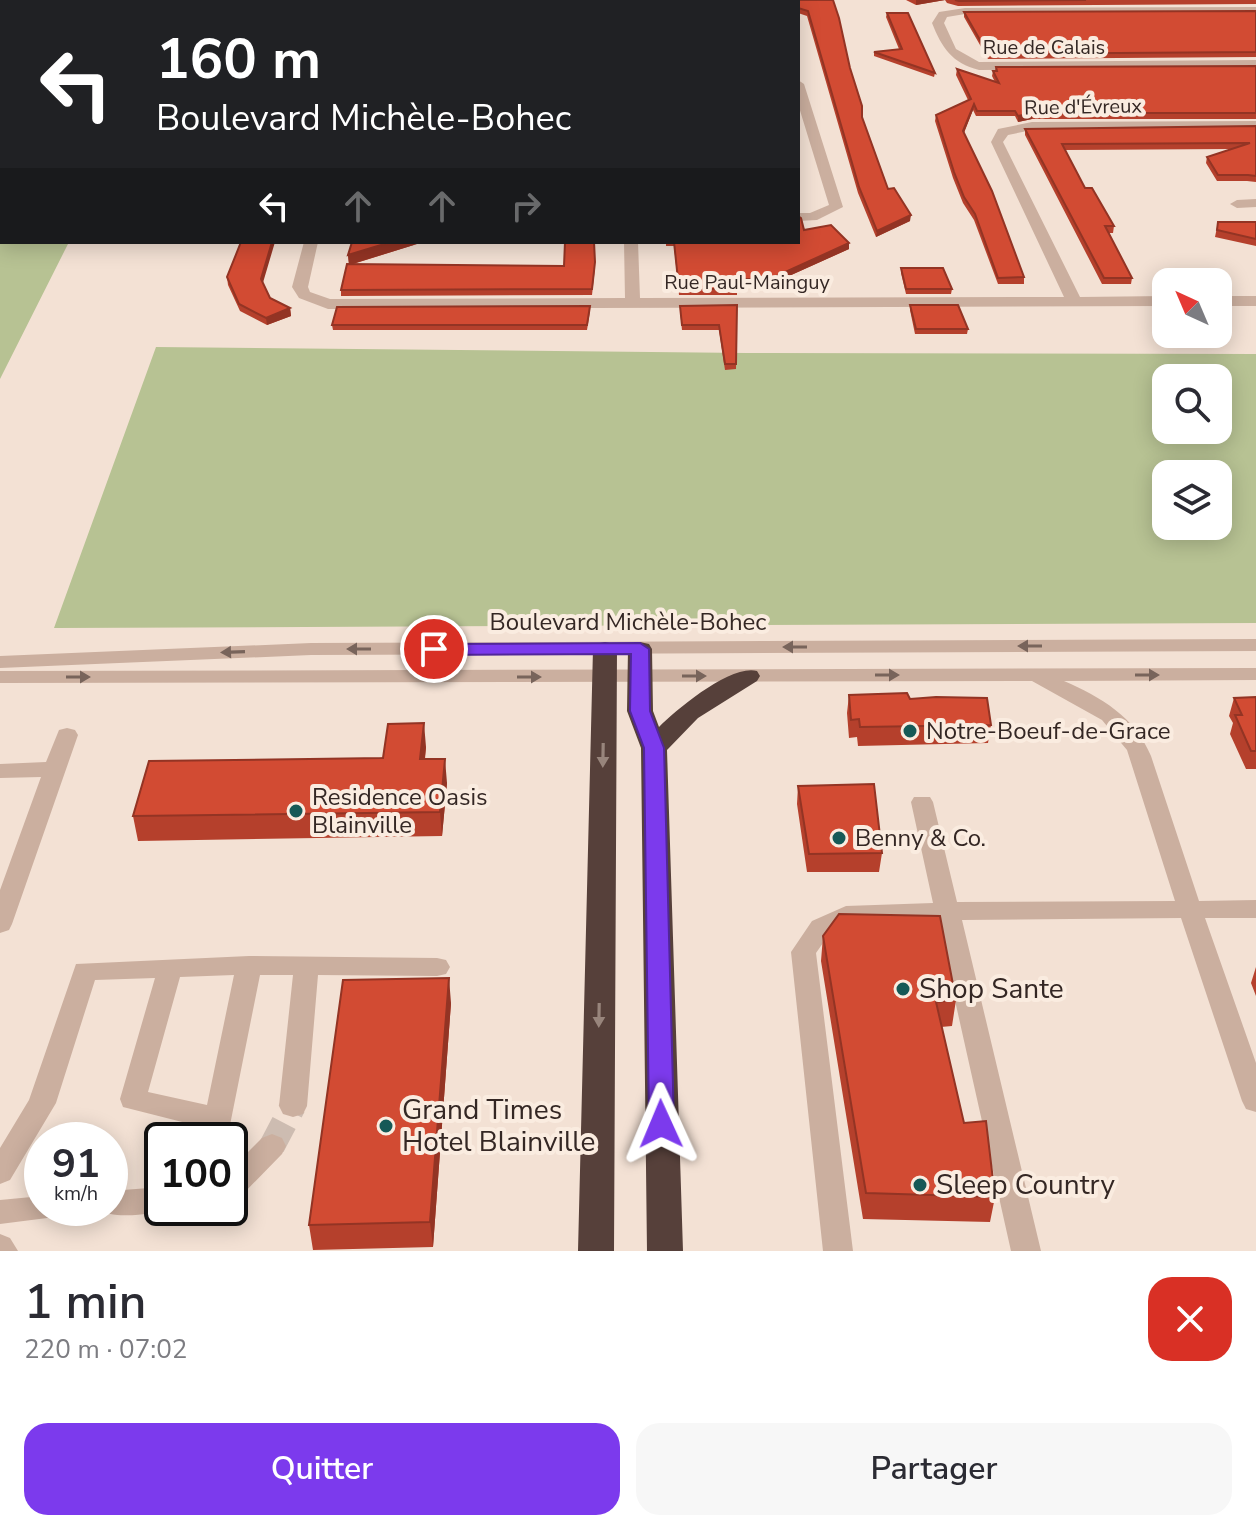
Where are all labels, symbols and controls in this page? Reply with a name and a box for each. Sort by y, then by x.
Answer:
text: 160 m [156,21,321,98]
icon: left [24,32,128,136]
street label: Rue de Calais [983,34,1105,61]
street label: Rue d'Évreux [1024,92,1143,122]
text: Boulevard Michèle-Bohec [156,94,571,143]
icon: left [252,184,296,228]
icon: ahead [336,184,380,228]
icon: ahead [420,184,464,228]
icon: right [504,184,548,228]
north arrow [1152,268,1232,348]
map controls [1152,268,1232,540]
street label: Rue Paul-Mainguy [664,269,830,296]
button: search [1152,364,1232,444]
button: layers [1152,460,1232,540]
street label: Boulevard Michèle-Bohec [490,606,766,638]
pin [400,615,468,683]
icon: arrive [412,627,456,671]
one-way arrow [1017,640,1042,652]
one-way arrow [782,641,807,653]
one-way arrow [346,643,371,655]
one-way arrow [220,646,245,659]
one-way arrow [875,669,900,682]
one-way arrow [1135,669,1160,681]
one-way arrow [682,670,707,682]
one-way arrow [66,671,91,683]
one-way arrow [517,671,542,683]
place label: Notre-Boeuf-de-Grace [926,715,1171,747]
marker: Notre-Boeuf-de-Grace [901,722,919,740]
one-way arrow [597,743,609,768]
place label: Residence Oasis Blainville [312,781,488,841]
marker: Residence Oasis Blainville [287,802,305,820]
place label: Benny & Co. [855,822,986,854]
marker: Benny & Co. [830,829,848,847]
place label: Shop Sante [919,970,1064,1008]
marker: Shop Sante [894,980,912,998]
one-way arrow [593,1003,606,1028]
position arrow [619,1082,703,1166]
place label: Grand Times Hotel Blainville [402,1091,595,1161]
marker: Grand Times Hotel Blainville [377,1117,395,1135]
speed limit sign: 100 [144,1122,248,1226]
text: 91 [52,1137,100,1191]
place label: Sleep Country [936,1166,1115,1204]
marker: Sleep Country [911,1176,929,1194]
text: km/h [54,1180,98,1207]
text: 1 min [24,1269,146,1335]
button: close [1148,1277,1232,1361]
text: 220 m · 07:02 [24,1332,187,1367]
button: Quitter [24,1423,620,1515]
button: Partager [636,1423,1232,1515]

